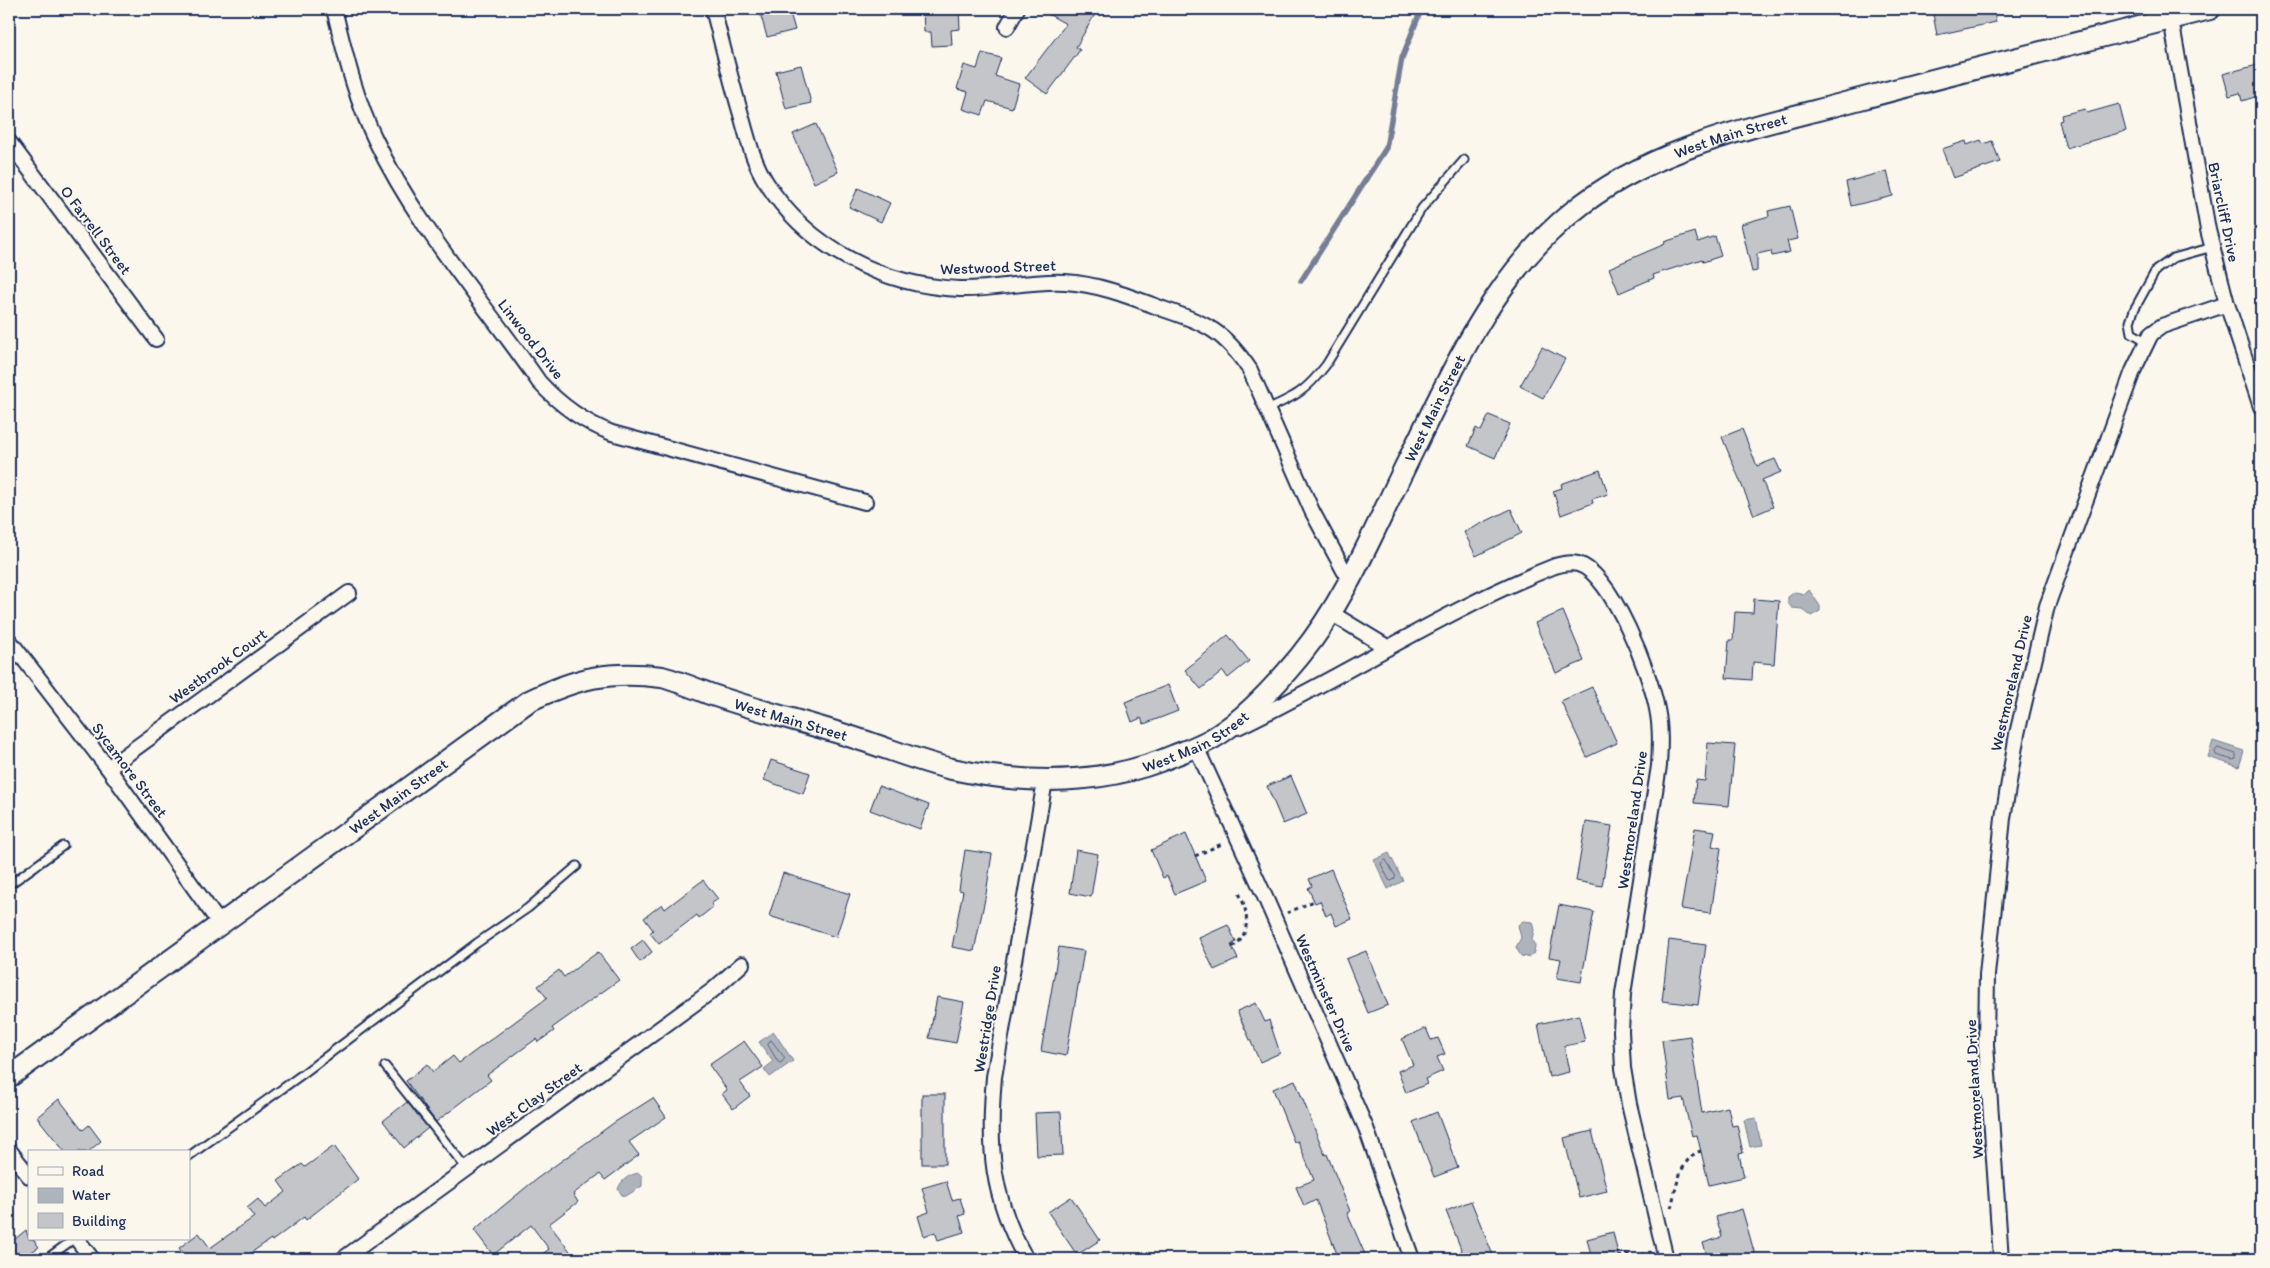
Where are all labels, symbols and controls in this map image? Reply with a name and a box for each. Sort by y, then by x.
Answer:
street label: West Main Street [1671,109,1789,162]
street label: Briarcliff Drive [2204,160,2244,264]
street label: O Farrell Street [56,182,136,278]
street label: Westwood Street [940,255,1056,279]
street label: Linwood Drive [494,295,568,383]
street label: West Main Street [1400,351,1469,465]
street label: Westmoreland Drive [1986,613,2036,753]
street label: Westbrook Court [165,624,271,708]
street label: West Main Street [732,693,850,745]
street label: West Main Street [1140,706,1252,776]
street label: Sycamore Street [88,719,172,821]
street label: Westmoreland Drive [1613,749,1651,891]
street label: West Main Street [345,754,451,838]
street label: Westminster Drive [1291,931,1361,1055]
street label: Westridge Drive [969,964,1005,1074]
street label: Westmoreland Drive [1961,1018,1987,1159]
street label: West Clay Street [482,1058,586,1140]
legend [28,1150,190,1240]
text: Road [72,1162,105,1180]
text: Water [72,1186,111,1204]
text: Building [72,1212,126,1230]

